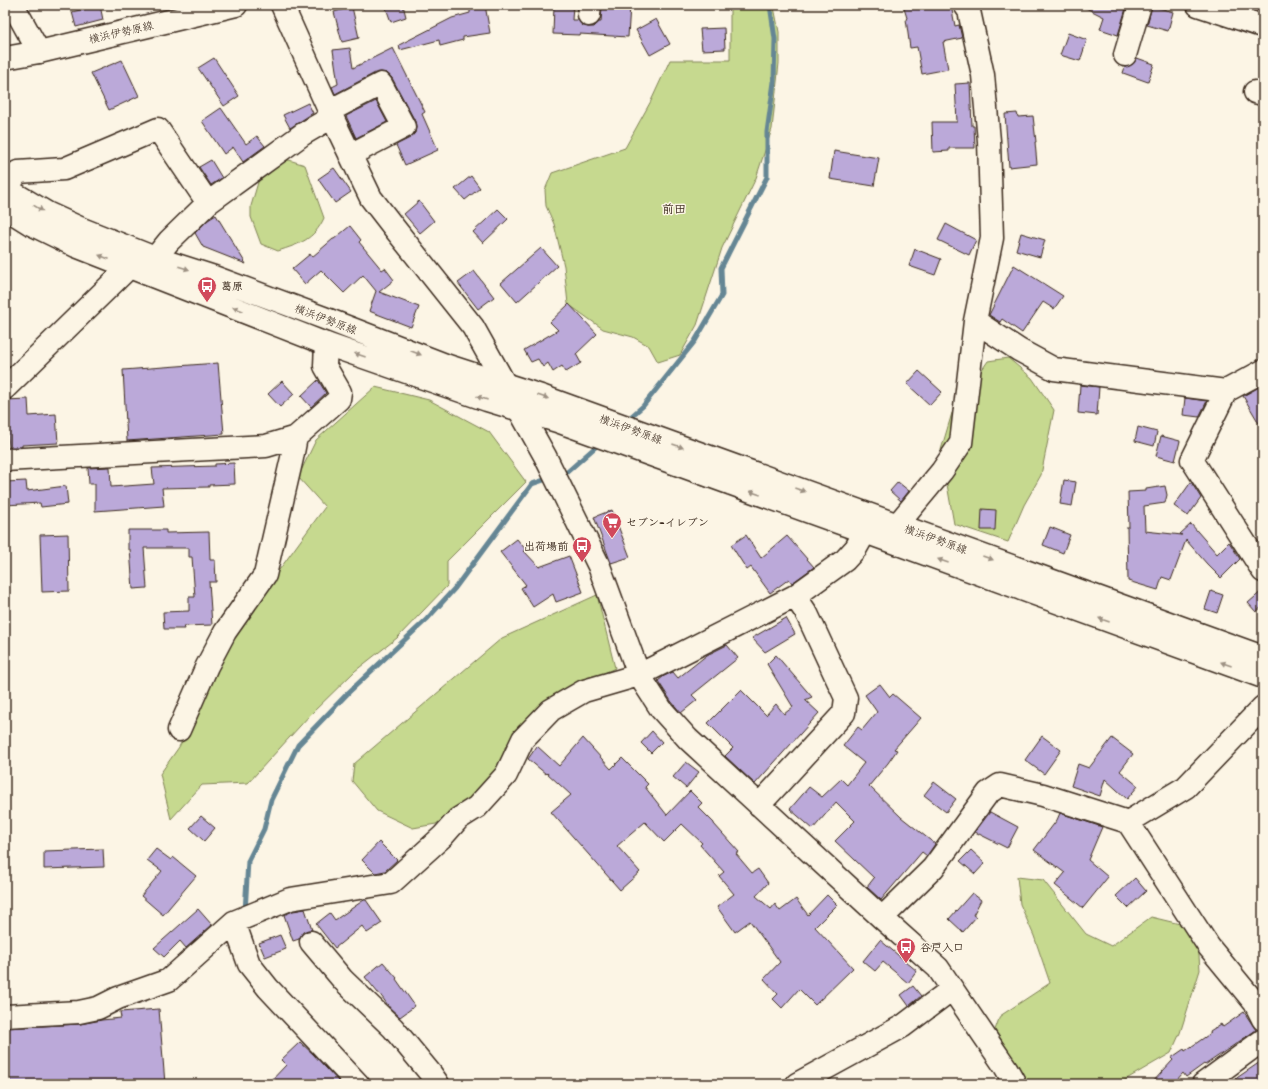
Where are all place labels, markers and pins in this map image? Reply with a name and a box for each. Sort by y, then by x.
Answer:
bus stop icon: 葛原 [196,275,218,303]
place label: 葛原 [221,279,243,294]
supermarket icon: セブン-イレブン [601,511,623,539]
place label: セブン-イレブン [626,515,709,530]
bus stop icon: 出荷場前 [571,535,593,563]
place label: 出荷場前 [524,539,568,554]
bus stop icon: 谷戸入口 [895,936,917,964]
place label: 谷戸入口 [920,940,964,955]

